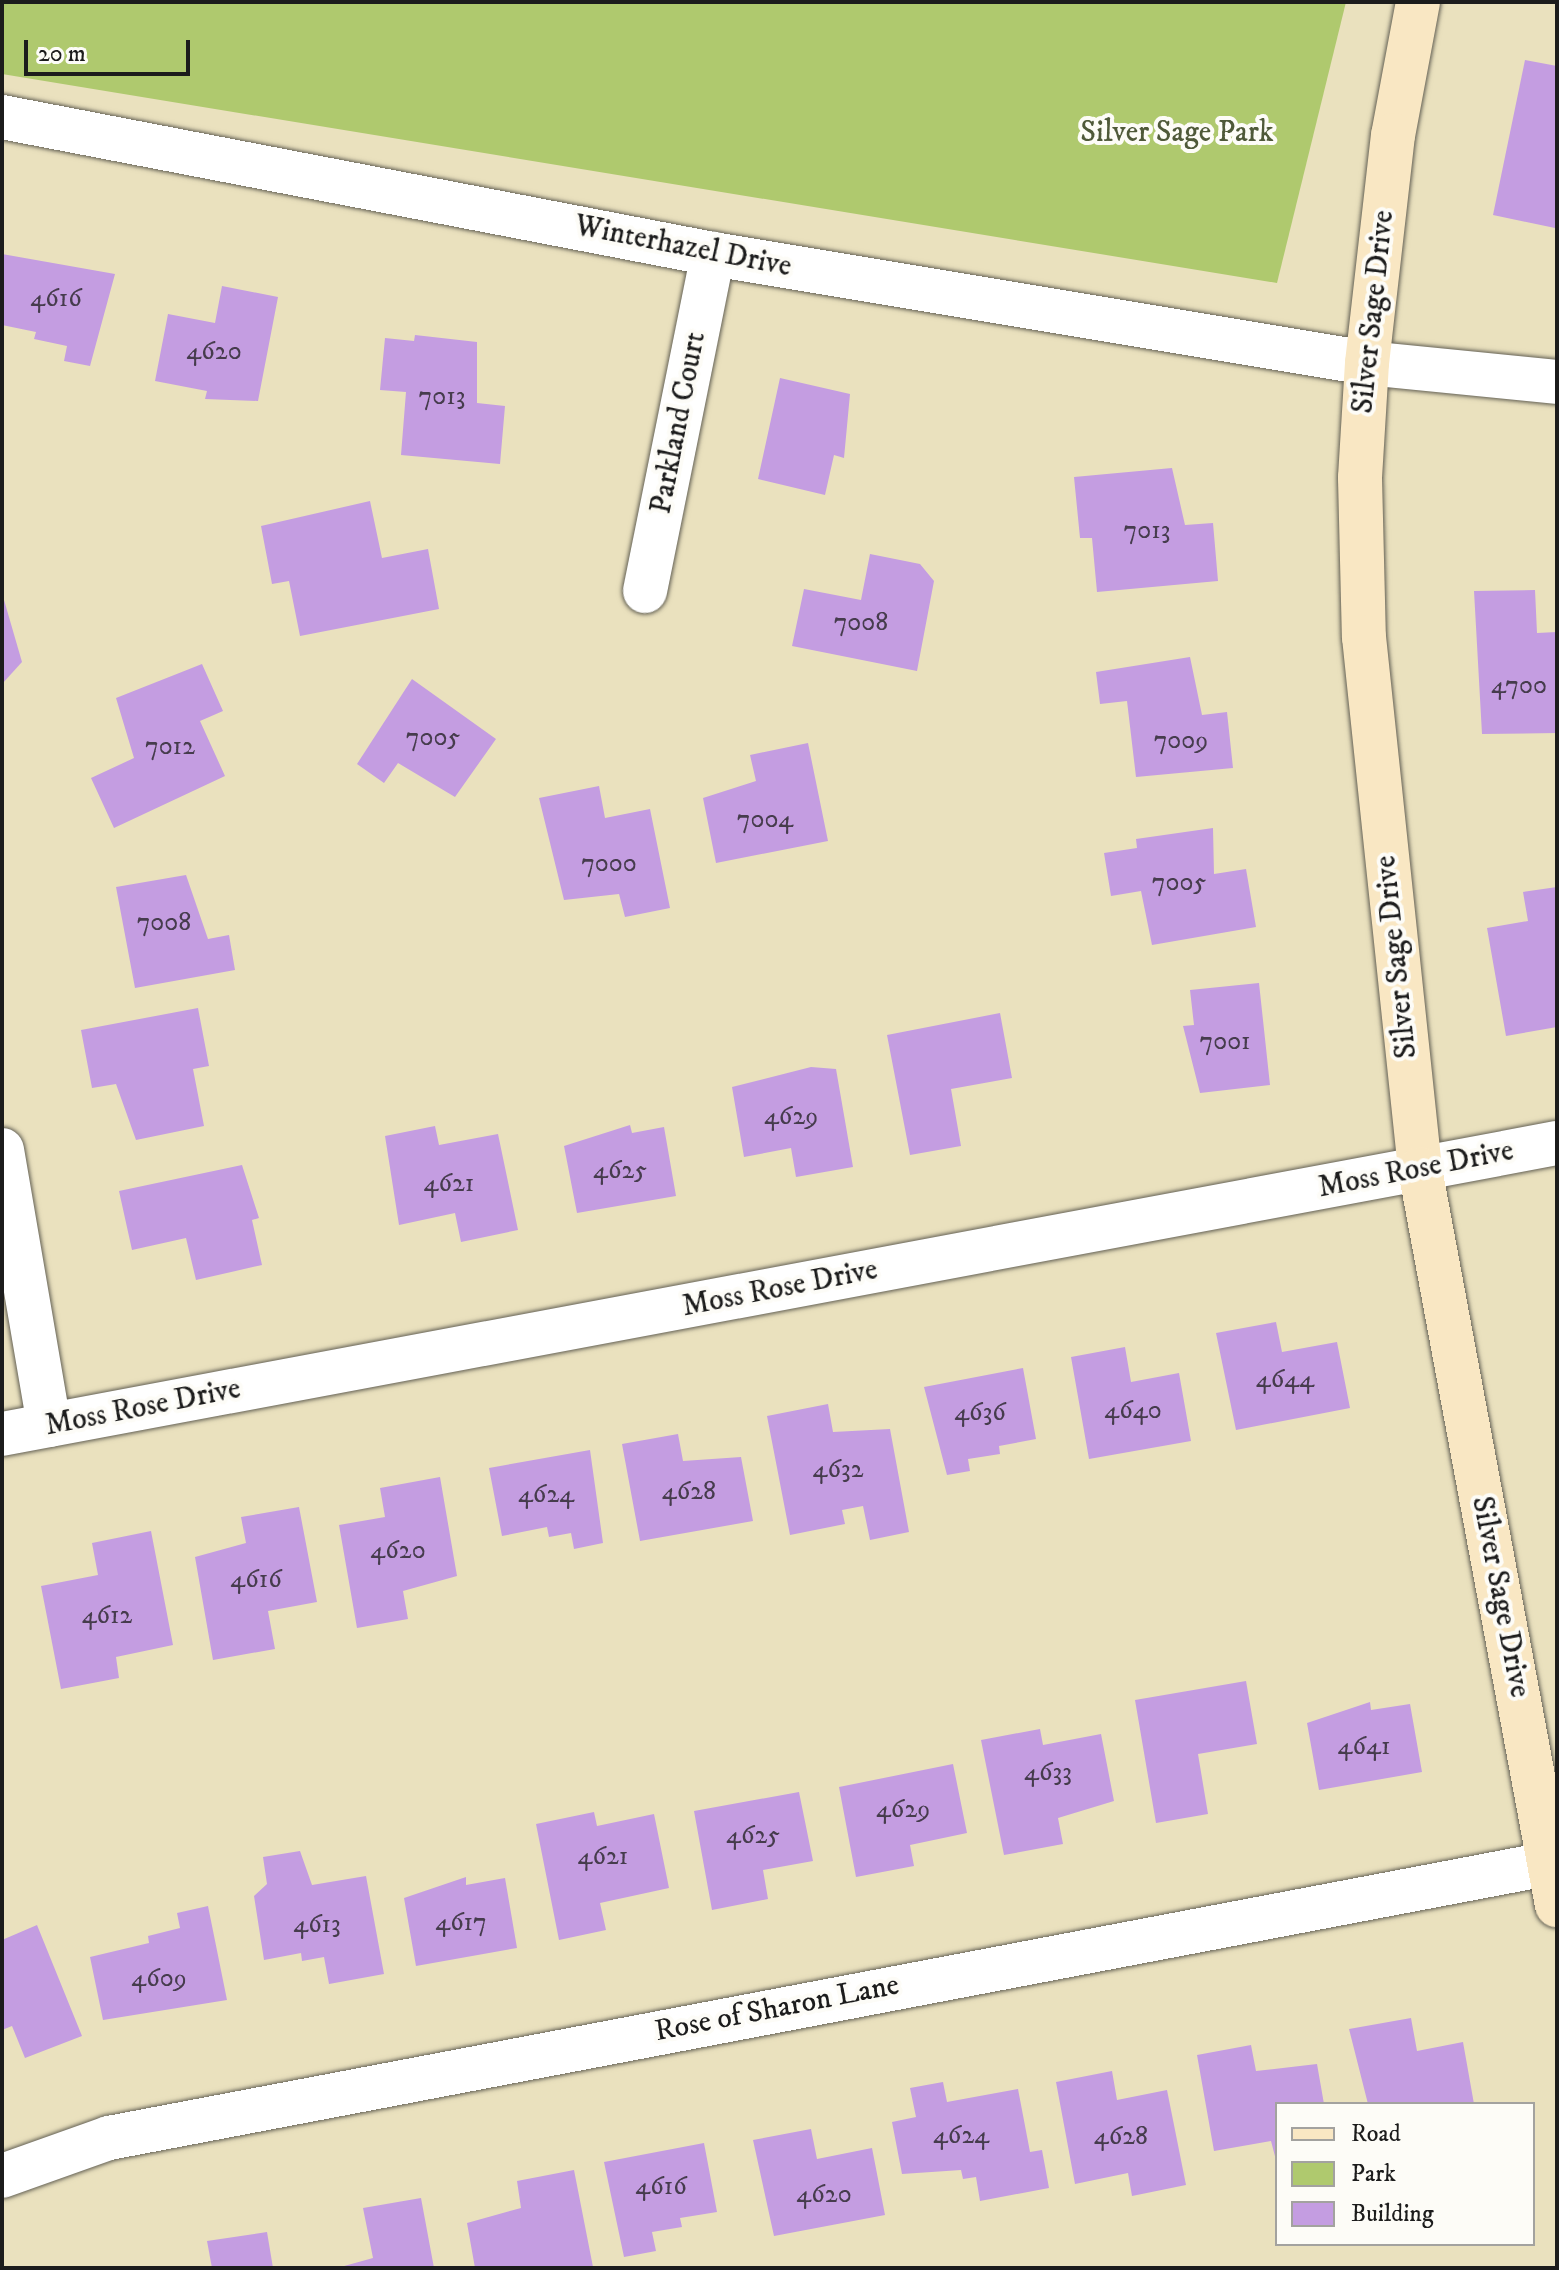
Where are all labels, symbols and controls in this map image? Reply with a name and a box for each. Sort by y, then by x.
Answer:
scale bar [28,24,194,74]
text: 20 m [38,39,86,69]
park label: Silver Sage Park [1080,115,1274,151]
street label: Winterhazel Drive [572,208,794,286]
street label: Silver Sage Drive [1345,209,1403,415]
house number: 4616 [30,283,82,315]
street label: Parkland Court [644,329,714,517]
house number: 4620 [186,336,242,368]
house number: 7013 [419,381,465,413]
house number: 7013 [1124,515,1170,547]
house number: 7008 [834,607,888,639]
house number: 4700 [1491,670,1547,702]
house number: 7005 [406,722,460,754]
house number: 7009 [1154,725,1208,757]
house number: 7012 [145,731,195,763]
house number: 7004 [737,804,793,836]
house number: 7000 [581,848,637,880]
street label: Silver Sage Drive [1368,854,1426,1060]
house number: 7005 [1152,867,1206,899]
house number: 7008 [137,907,191,939]
house number: 7001 [1199,1026,1251,1058]
house number: 4629 [764,1101,818,1133]
street label: Moss Rose Drive [1315,1133,1517,1207]
house number: 4625 [593,1155,647,1187]
house number: 4621 [424,1168,474,1200]
street label: Moss Rose Drive [679,1252,881,1326]
house number: 4644 [1256,1364,1314,1396]
street label: Moss Rose Drive [42,1371,244,1445]
house number: 4640 [1104,1395,1162,1427]
house number: 4636 [954,1397,1006,1429]
house number: 4632 [813,1454,863,1486]
house number: 4628 [662,1476,716,1508]
house number: 4624 [518,1479,574,1511]
street label: Silver Sage Drive [1463,1493,1537,1701]
house number: 4620 [370,1535,426,1567]
house number: 4616 [230,1564,282,1596]
house number: 4612 [82,1600,132,1632]
house number: 4641 [1337,1731,1391,1763]
house number: 4633 [1024,1757,1072,1789]
house number: 4629 [876,1794,930,1826]
house number: 4625 [726,1820,780,1852]
house number: 4621 [578,1841,628,1873]
house number: 4617 [435,1907,487,1939]
house number: 4613 [293,1909,341,1941]
house number: 4609 [131,1963,187,1995]
street label: Rose of Sharon Lane [652,1968,902,2050]
legend [1275,2102,1535,2246]
text: Road [1351,2119,1401,2149]
house number: 4624 [933,2120,989,2152]
house number: 4628 [1094,2121,1148,2153]
text: Park [1351,2159,1396,2189]
house number: 4616 [635,2171,687,2203]
house number: 4620 [796,2179,852,2211]
text: Building [1351,2199,1434,2229]

